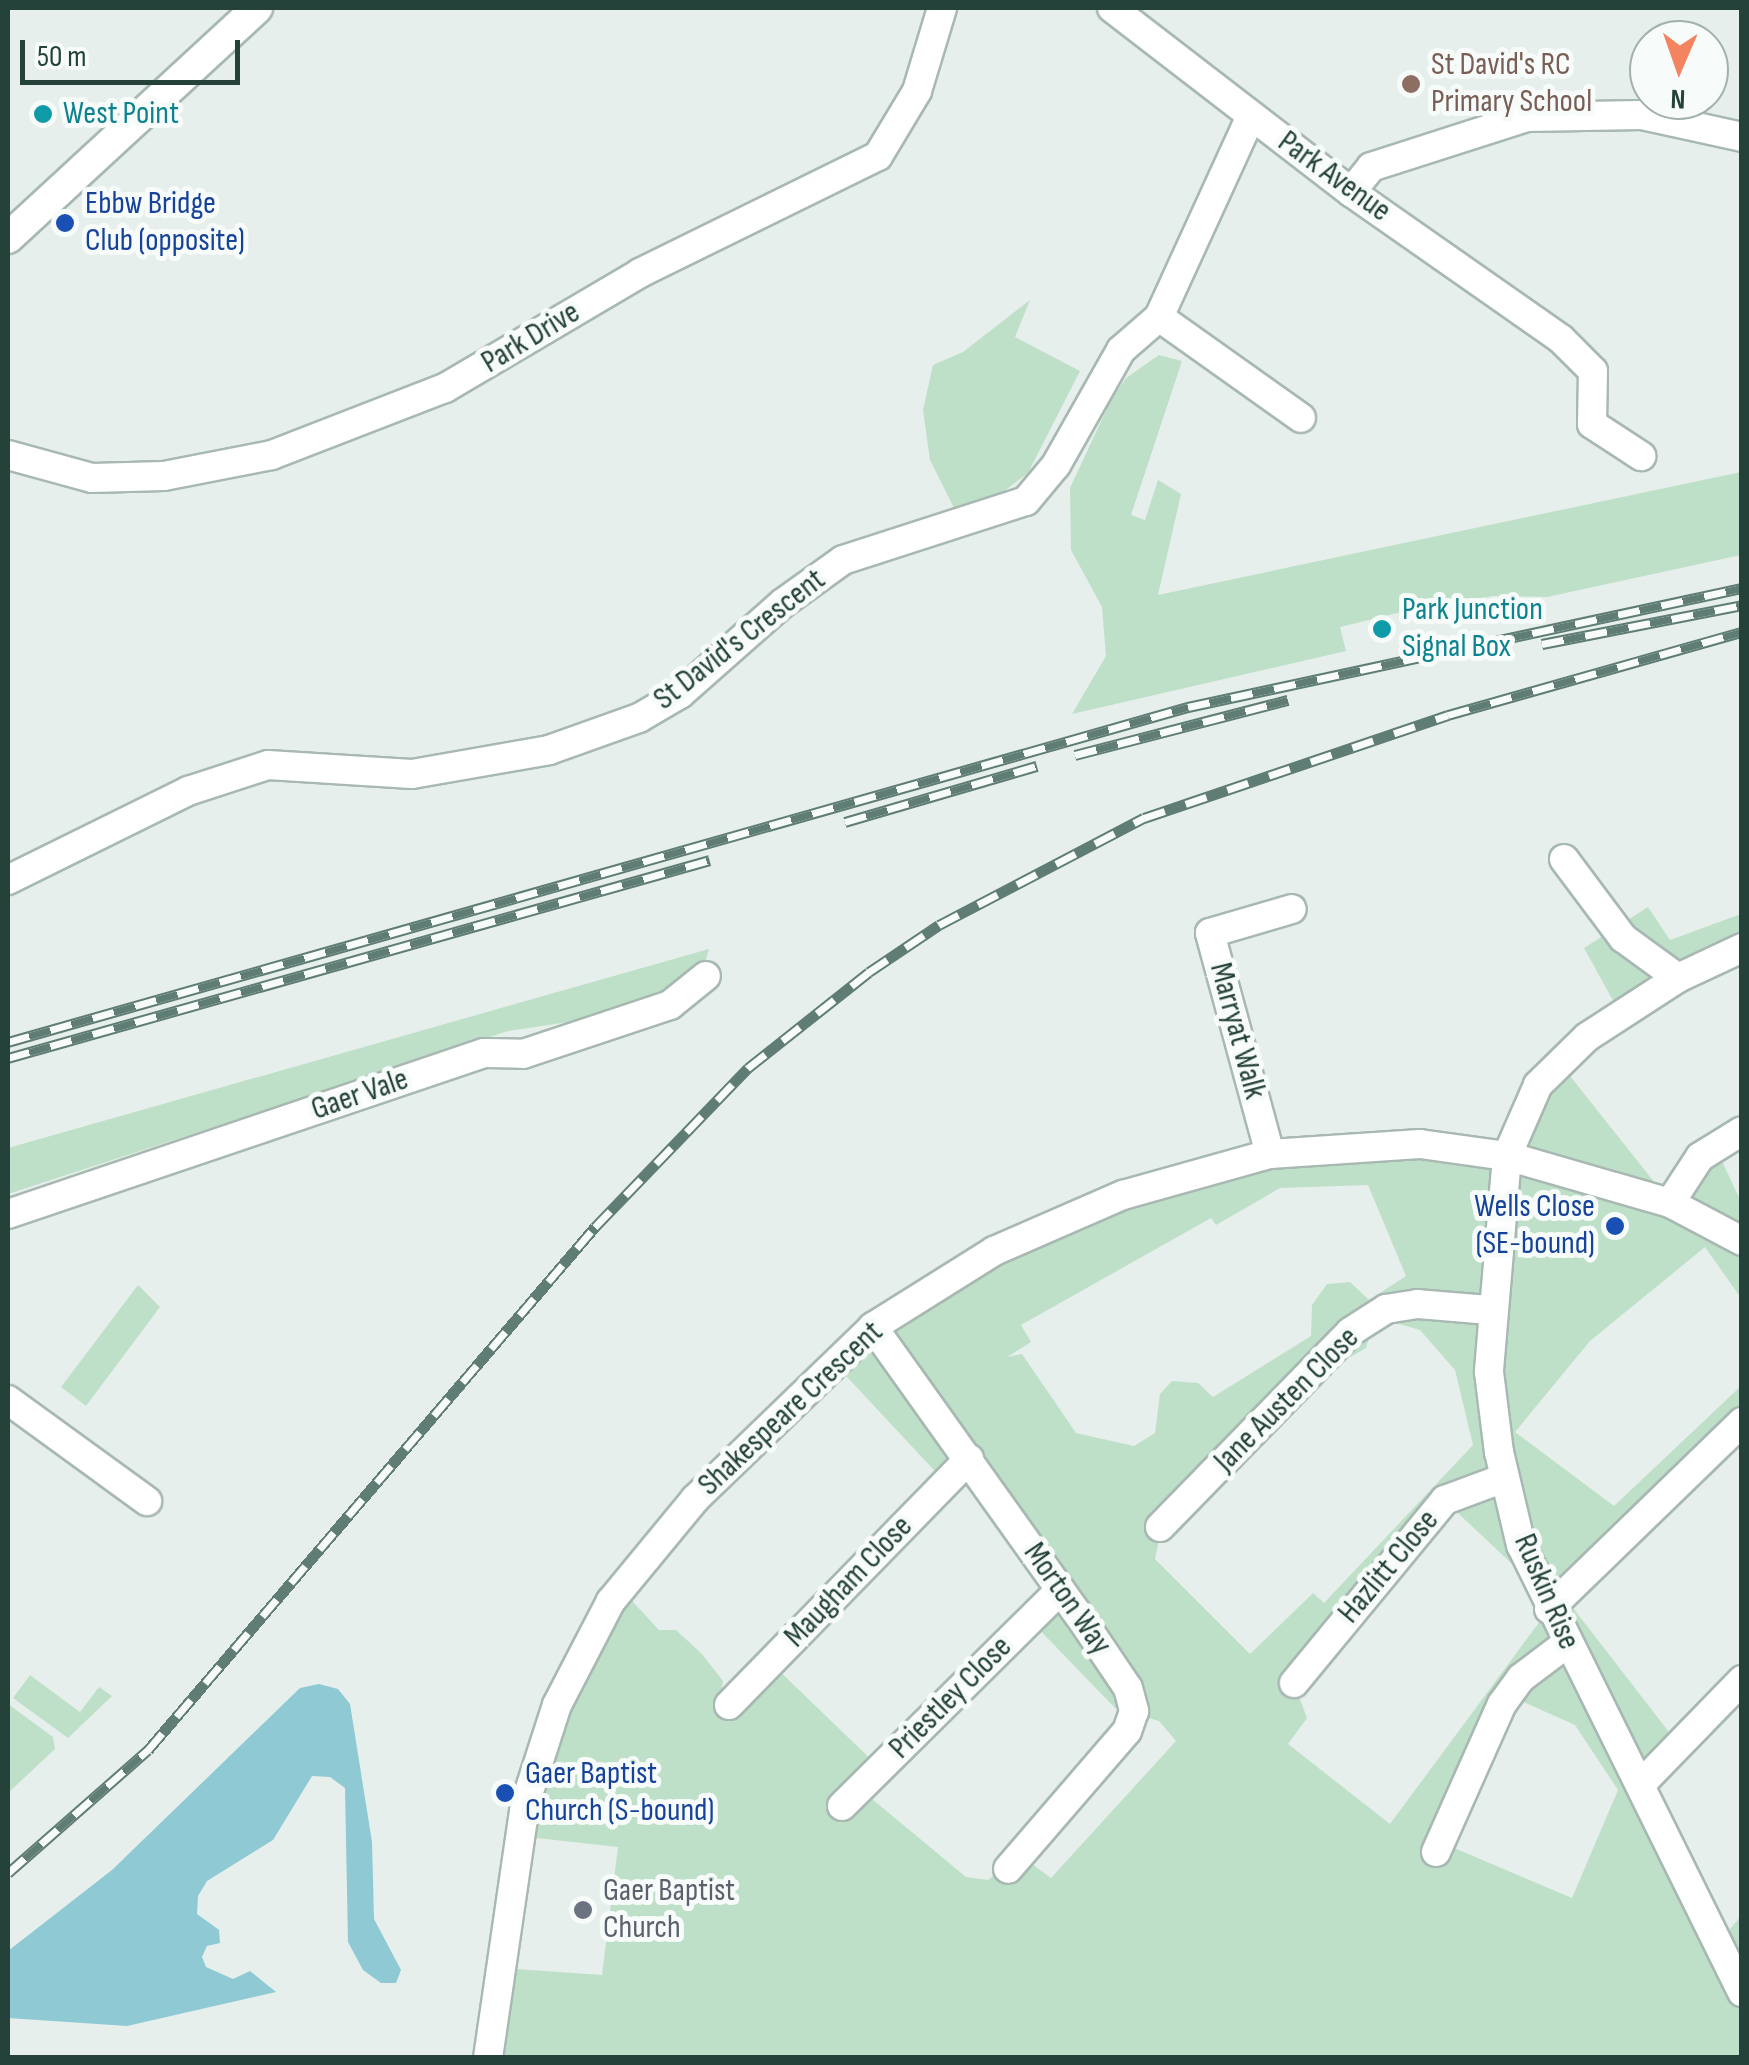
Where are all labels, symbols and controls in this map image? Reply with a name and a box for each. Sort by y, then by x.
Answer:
scale bar [25,20,245,82]
north arrow [1629,20,1729,120]
text: 50 m [37,39,86,75]
place label: St David's RC Primary School [1431,47,1592,122]
marker: St David's RC Primary School [1400,73,1422,95]
text: N [1670,82,1686,115]
place label: West Point [63,95,179,133]
marker: West Point [32,103,54,125]
street label: Park Avenue [1270,123,1398,231]
place label: Ebbw Bridge Club (opposite) [85,186,245,261]
marker: Ebbw Bridge Club (opposite) [54,212,76,234]
street label: Park Drive [475,294,587,382]
street label: St David's Crescent [647,561,833,719]
place label: Park Junction Signal Box [1402,592,1543,667]
marker: Park Junction Signal Box [1371,618,1393,640]
street label: Marryat Walk [1200,959,1274,1103]
street label: Gaer Vale [307,1061,413,1129]
place label: Wells Close (SE-bound) [1474,1189,1595,1264]
marker: Wells Close (SE-bound) [1604,1215,1626,1237]
street label: Shakespeare Crescent [691,1314,891,1504]
street label: Jane Austen Close [1206,1319,1368,1481]
street label: Hazlitt Close [1330,1502,1448,1632]
street label: Maugham Close [777,1508,921,1656]
street label: Ruskin Rise [1505,1528,1587,1656]
street label: Morton Way [1015,1536,1119,1662]
street label: Priestley Close [882,1629,1020,1767]
place label: Gaer Baptist Church (S-bound) [525,1756,714,1831]
marker: Gaer Baptist Church (S-bound) [494,1782,516,1804]
place label: Gaer Baptist Church [603,1873,735,1948]
marker: Gaer Baptist Church [572,1899,594,1921]

